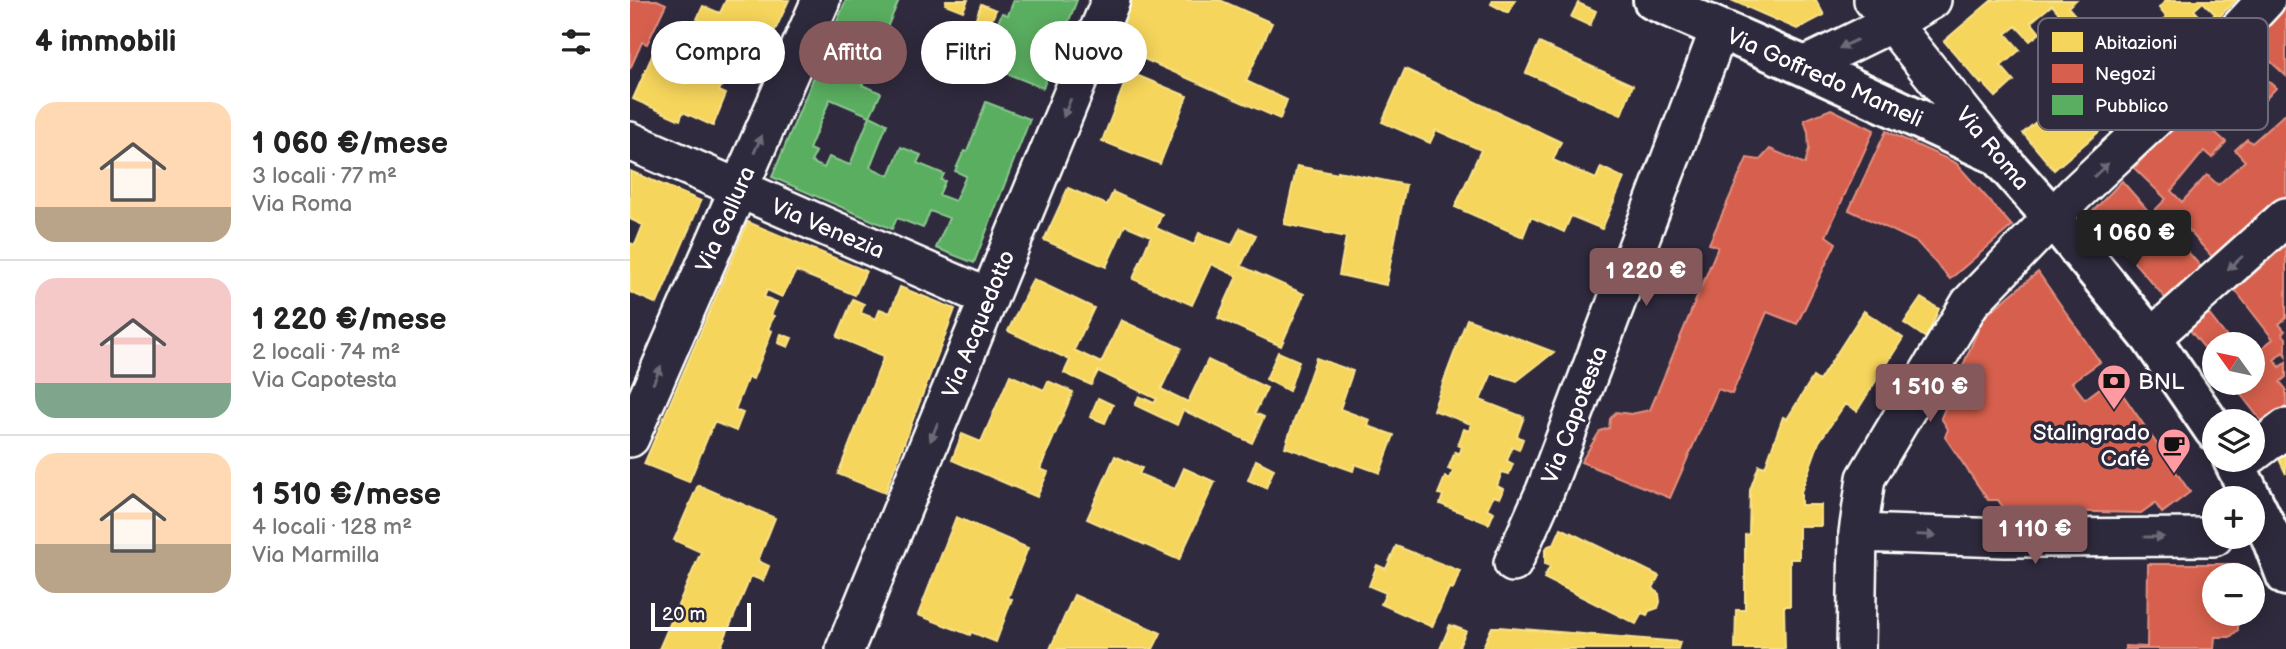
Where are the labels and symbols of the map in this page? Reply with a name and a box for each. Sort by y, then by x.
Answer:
legend [2038,18,2268,130]
street label: Via Goffredo Mameli [1722,22,1927,134]
text: Abitazioni [2095,32,2177,55]
one-way arrow [1838,39,1858,50]
text: Negozi [2095,63,2156,86]
text: Pubblico [2095,95,2169,118]
one-way arrow [1061,98,1072,119]
street label: Via Roma [1949,101,2035,196]
one-way arrow [752,134,764,154]
street label: Via Gallura [690,162,762,277]
one-way arrow [2092,162,2109,178]
street label: Via Venezia [767,193,888,265]
pin: 1 060 € [2069,210,2199,270]
street label: Via Acquedotto [937,246,1021,402]
pin: 1 220 € [1581,248,1711,308]
one-way arrow [2226,255,2244,271]
north arrow [2202,332,2264,396]
street label: Via Capotesta [1536,343,1614,488]
bank icon: BNL [2095,362,2133,411]
pin: 1 510 € [1865,364,1995,424]
one-way arrow [651,365,663,385]
place label: BNL [2138,368,2185,396]
place label: Stalingrado Café [2033,419,2150,473]
one-way arrow [928,422,939,443]
cafe icon: Stalingrado Café [2155,426,2193,475]
pin: 1 110 € [1970,506,2100,566]
one-way arrow [1916,530,1938,541]
one-way arrow [2143,531,2165,543]
scale bar [651,600,751,632]

